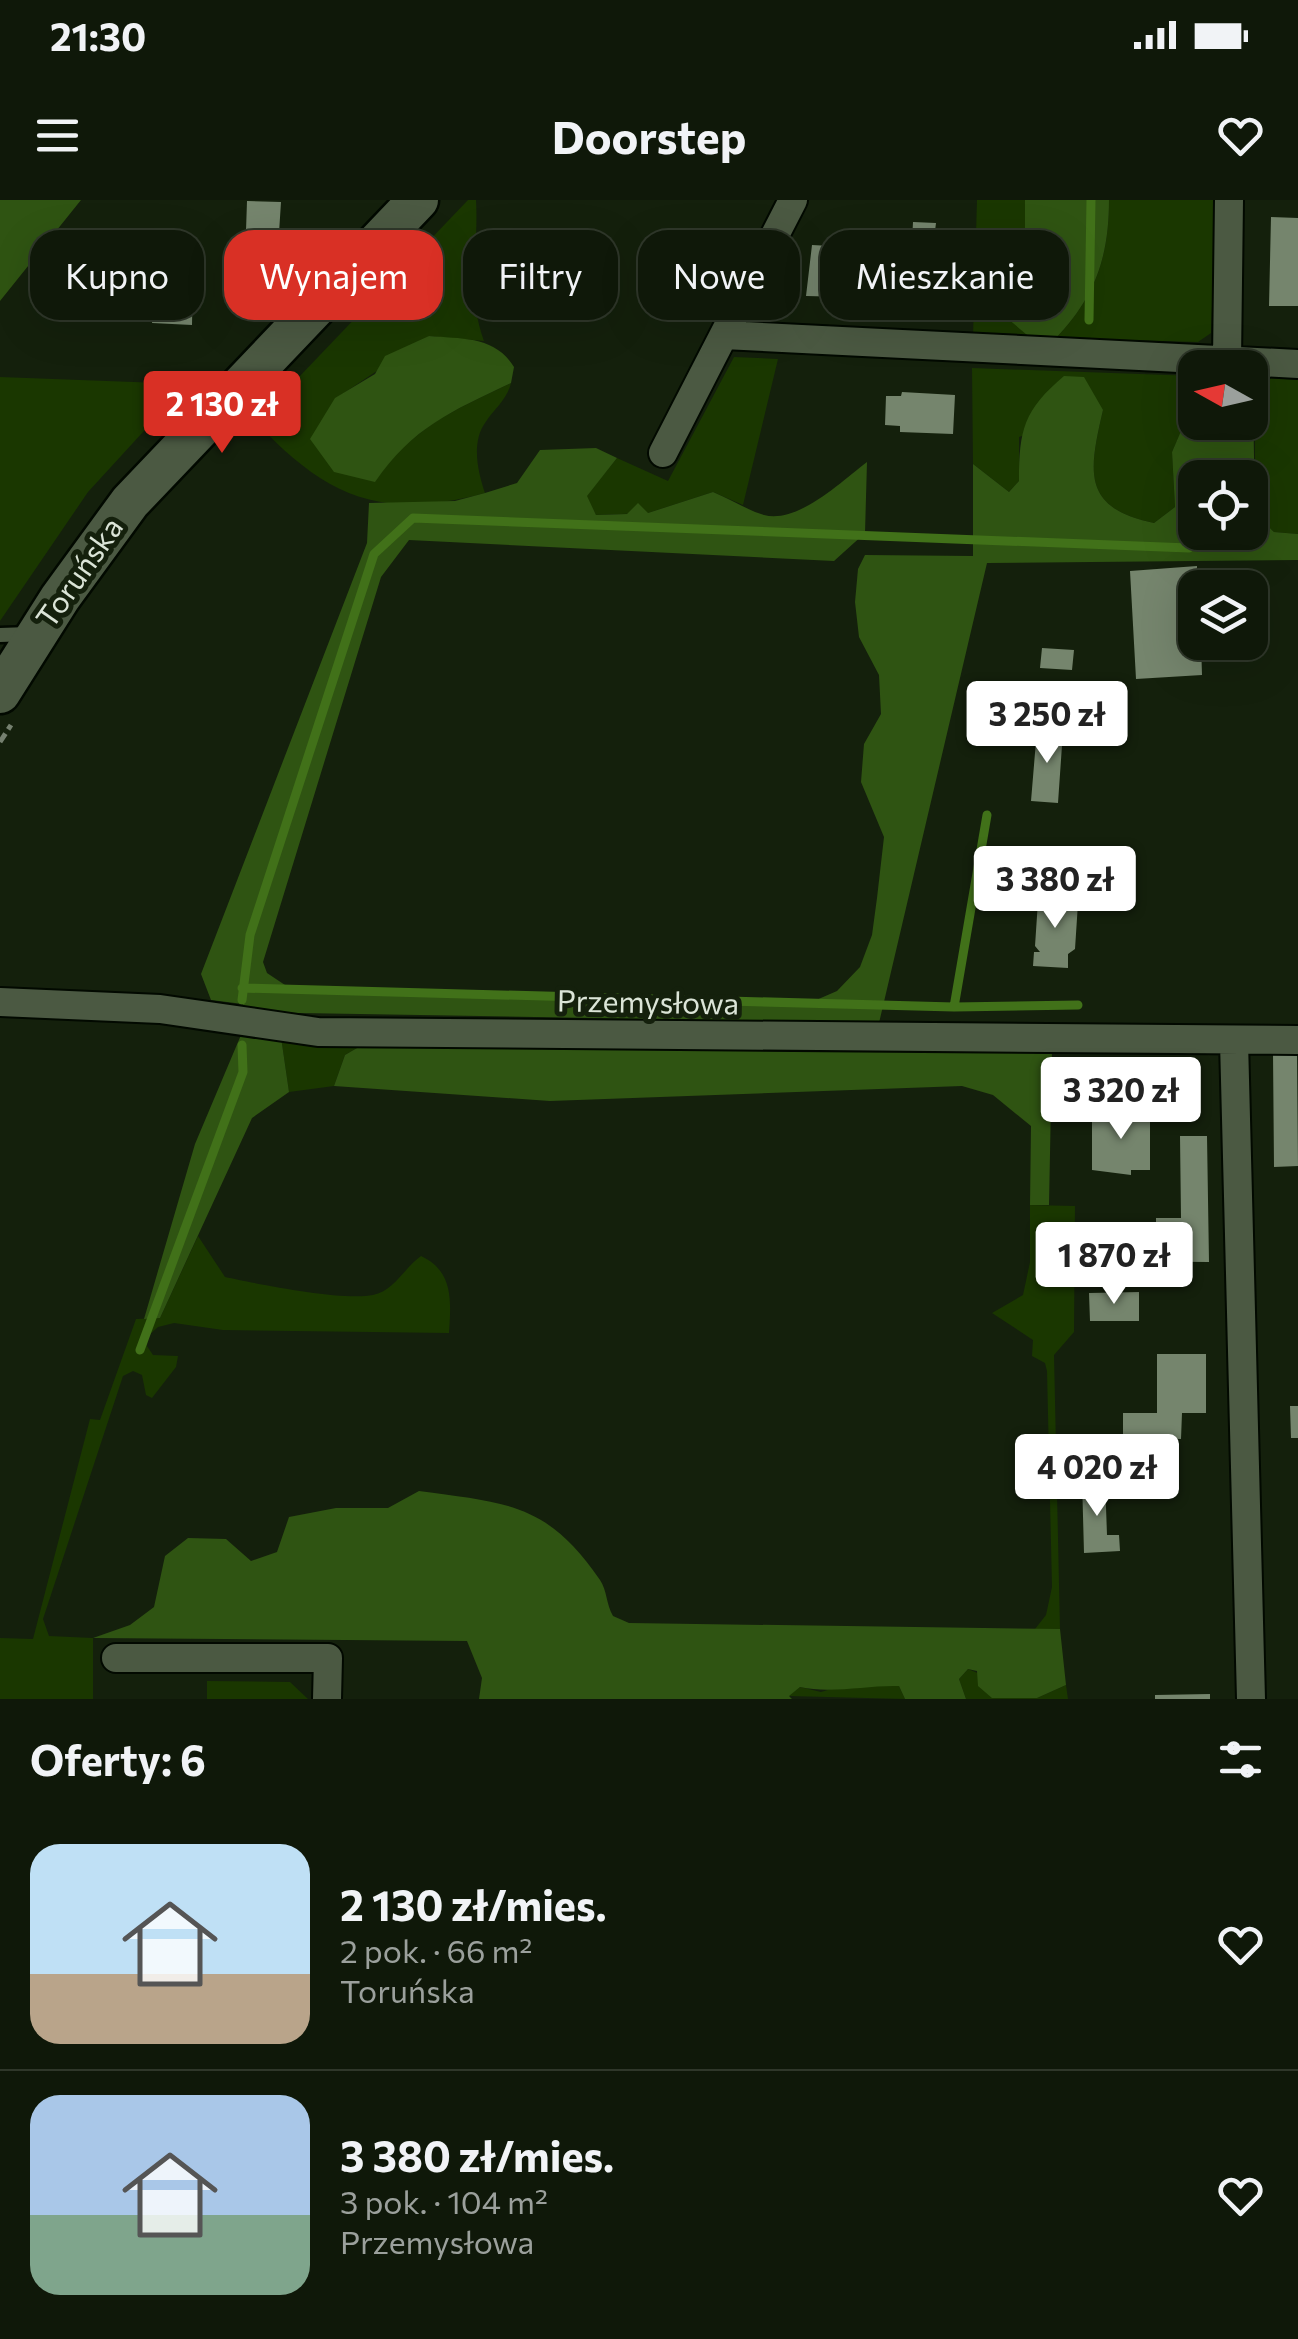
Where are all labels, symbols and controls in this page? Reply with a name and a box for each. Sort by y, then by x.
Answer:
text: 21:30 [50,12,146,59]
icon: menu [30,108,85,163]
text: Doorstep [552,108,746,163]
icon: heart [1213,108,1268,163]
chip: Kupno [30,230,204,320]
chip: Wynajem [224,230,443,320]
chip: Filtry [463,230,618,320]
chip: Nowe [638,230,800,320]
chip: Mieszkanie [820,230,1069,320]
north arrow [1178,350,1268,440]
map controls [1178,350,1268,660]
pin: 2 130 zł [119,371,325,456]
text: 2 130 zł [166,383,278,423]
button: locate [1178,460,1268,550]
street label: Toruńska [27,509,129,634]
button: layers [1178,570,1268,660]
pin: 3 250 zł [944,681,1150,766]
text: 3 250 zł [989,693,1105,733]
pin: 3 380 zł [952,846,1158,931]
text: 3 380 zł [996,858,1114,898]
street label: Przemysłowa [557,980,739,1021]
pin: 3 320 zł [1018,1057,1224,1142]
text: 3 320 zł [1063,1069,1179,1109]
pin: 1 870 zł [1011,1222,1217,1307]
text: 1 870 zł [1058,1234,1170,1274]
pin: 4 020 zł [994,1434,1200,1519]
text: 4 020 zł [1037,1446,1157,1486]
icon: filters [1213,1732,1268,1787]
text: Oferty: 6 [30,1733,206,1785]
text: 2 130 zł/mies. [340,1878,607,1930]
icon: home [110,1884,230,2004]
icon: heart [1213,1917,1268,1972]
text: 2 pok. · 66 m² [340,1930,532,1970]
text: Toruńska [340,1970,475,2010]
text: 3 380 zł/mies. [340,2129,614,2181]
icon: home [110,2135,230,2255]
icon: heart [1213,2168,1268,2223]
text: 3 pok. · 104 m² [340,2181,548,2221]
text: Przemysłowa [340,2221,534,2261]

